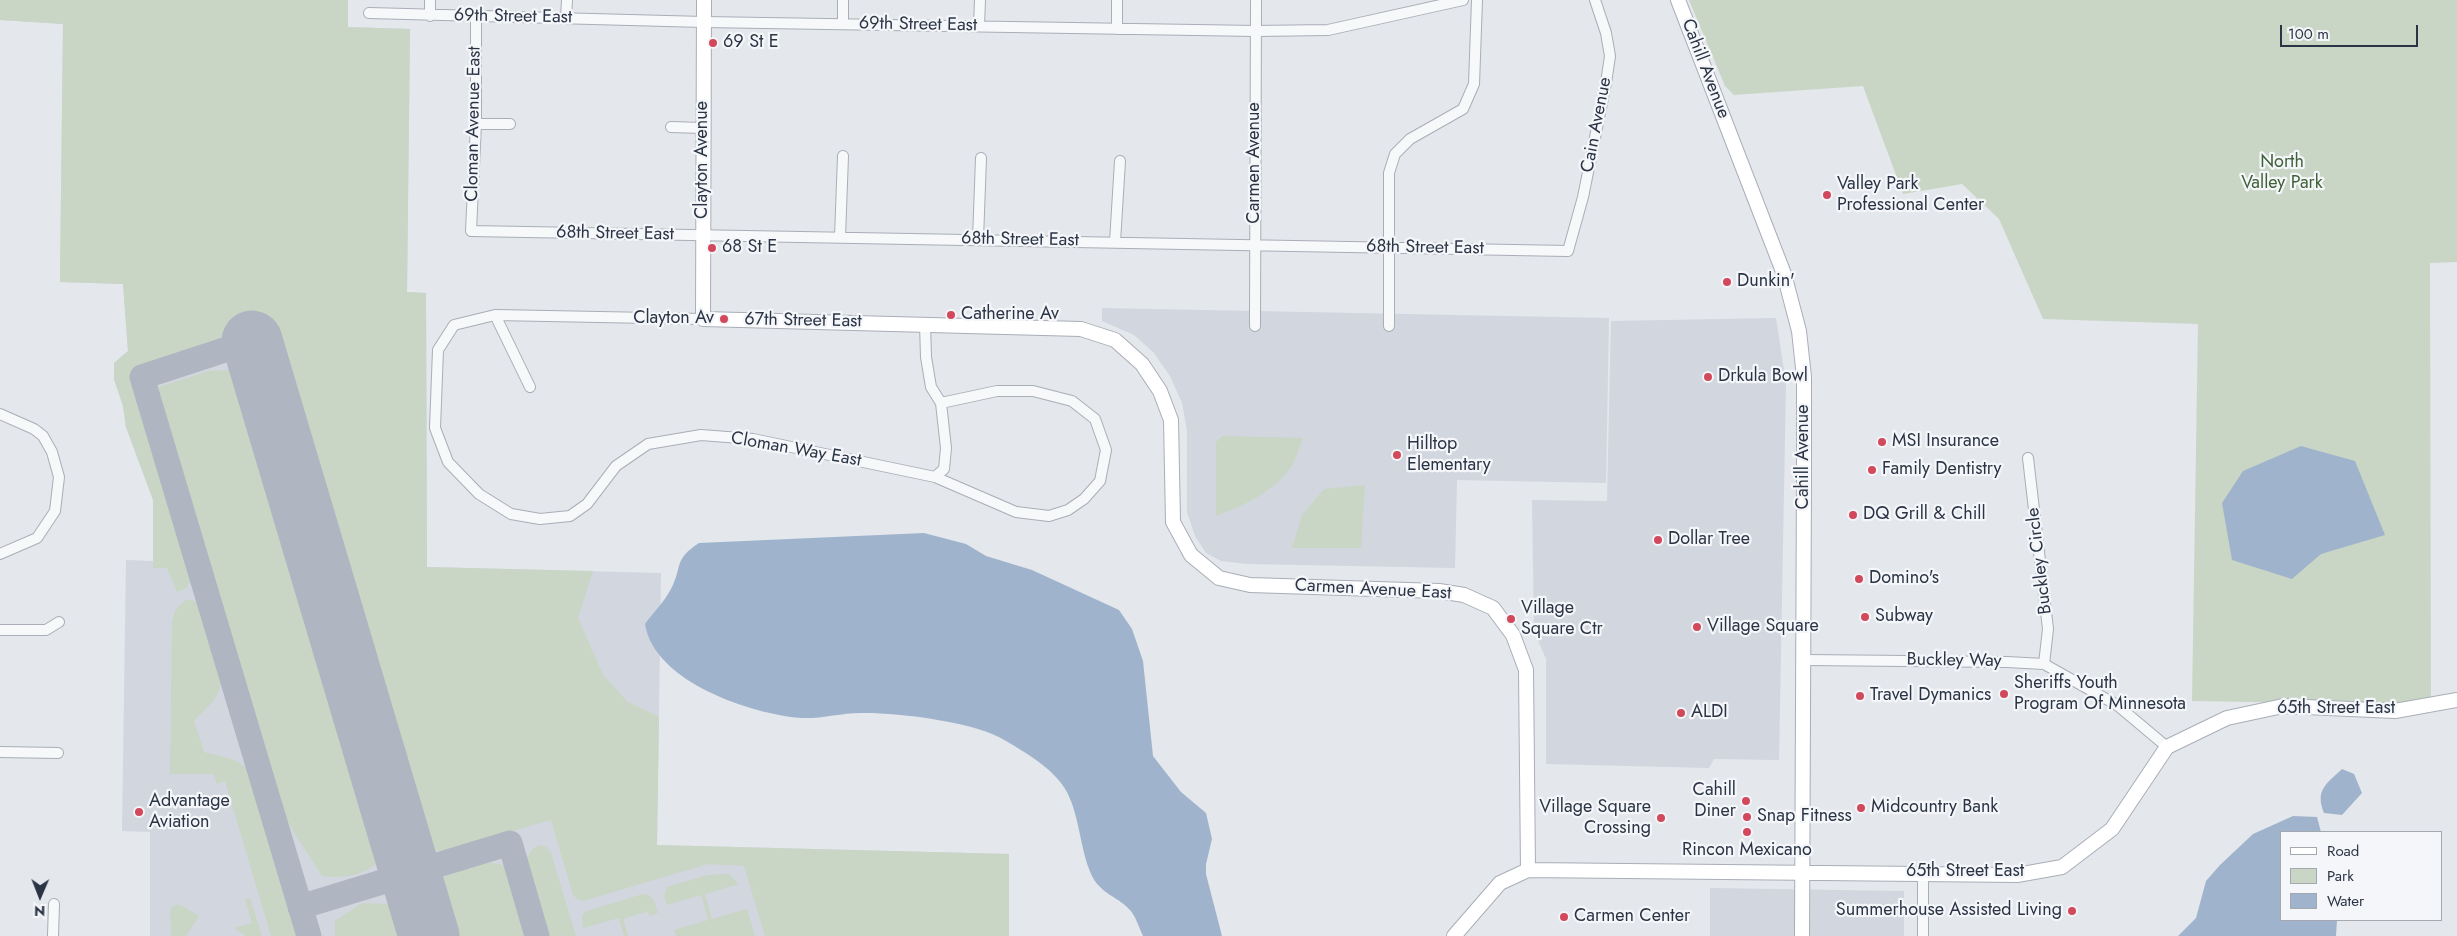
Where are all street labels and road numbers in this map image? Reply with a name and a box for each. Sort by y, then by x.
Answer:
street label: 69th Street East [454,5,572,29]
street label: 69th Street East [859,13,977,37]
street label: Cahill Avenue [1676,16,1734,122]
street label: Cloman Avenue East [462,46,486,202]
street label: Cain Avenue [1577,76,1617,174]
street label: Clayton Avenue [692,101,714,219]
street label: Carmen Avenue [1244,102,1266,224]
street label: 68th Street East [556,222,674,246]
street label: 68th Street East [961,228,1079,252]
street label: 68th Street East [1366,236,1484,260]
street label: 67th Street East [744,309,862,333]
street label: Cahill Avenue [1793,405,1815,509]
street label: Cloman Way East [729,428,863,472]
street label: Buckley Circle [2023,506,2057,616]
street label: Carmen Avenue East [1294,575,1452,605]
street label: Buckley Way [1906,649,2002,673]
street label: 65th Street East [2277,698,2395,720]
street label: 65th Street East [1906,861,2024,883]

